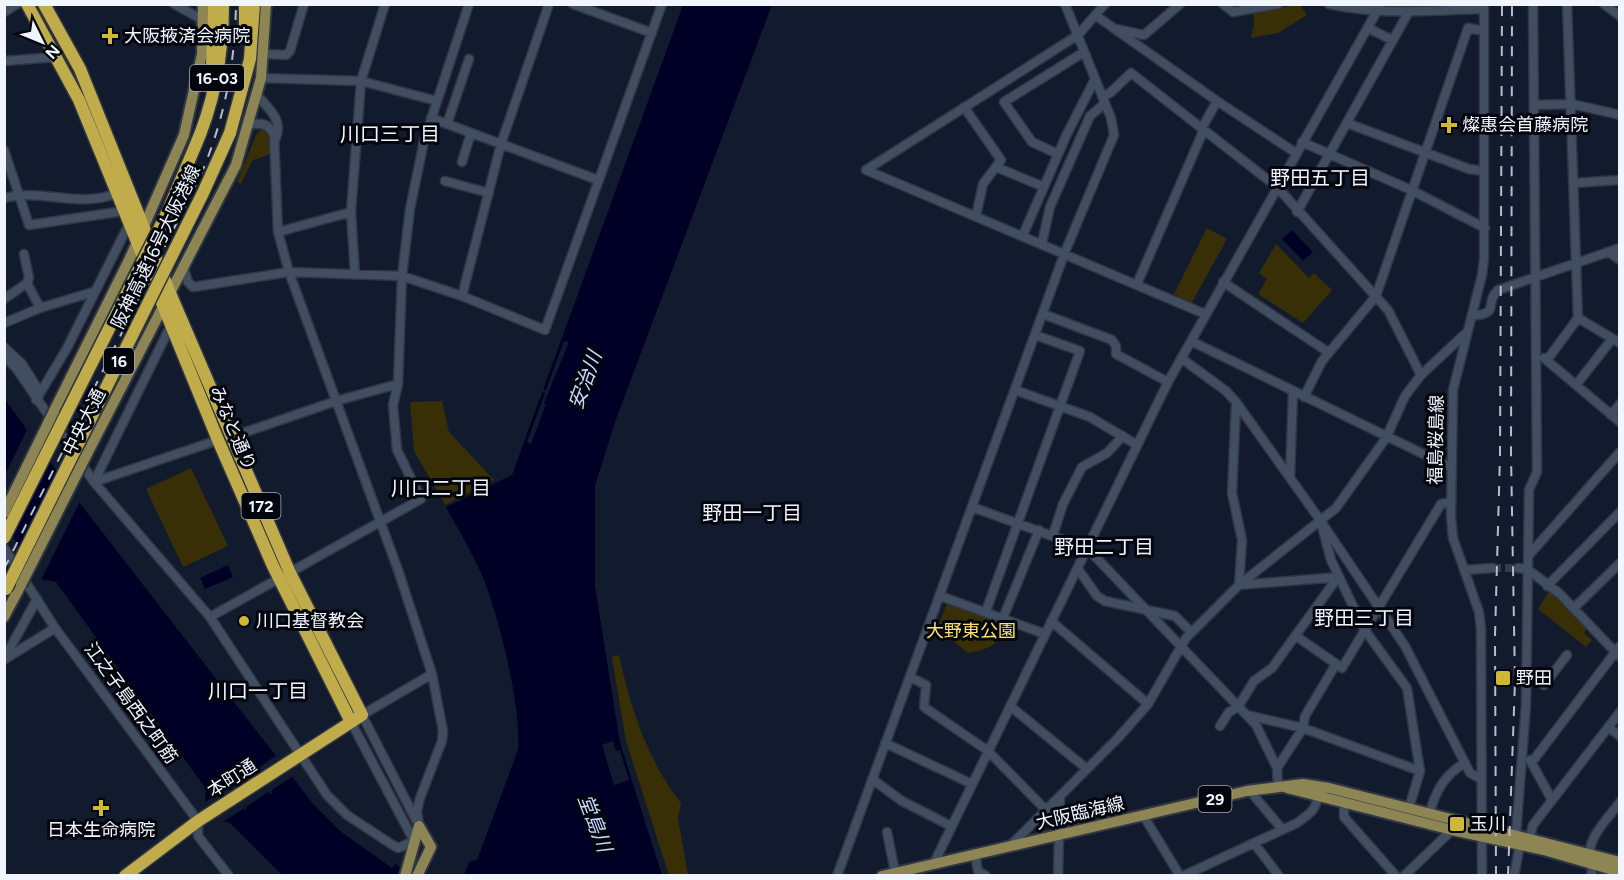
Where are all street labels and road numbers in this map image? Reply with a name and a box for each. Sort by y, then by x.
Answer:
road number: 16-03 [190,65,244,91]
street label: 阪神高速16号大阪港線 [107,161,205,333]
road number: 16 [104,348,134,374]
street label: みなと通り [205,382,261,474]
street label: 中央大通 [58,385,110,459]
street label: 福島桜島線 [1424,395,1448,485]
road number: 172 [242,493,280,519]
street label: 江之子島西之町筋 [80,638,182,768]
street label: 本町通 [203,754,261,802]
road number: 29 [1198,786,1232,812]
street label: 大阪臨海線 [1034,792,1126,834]

